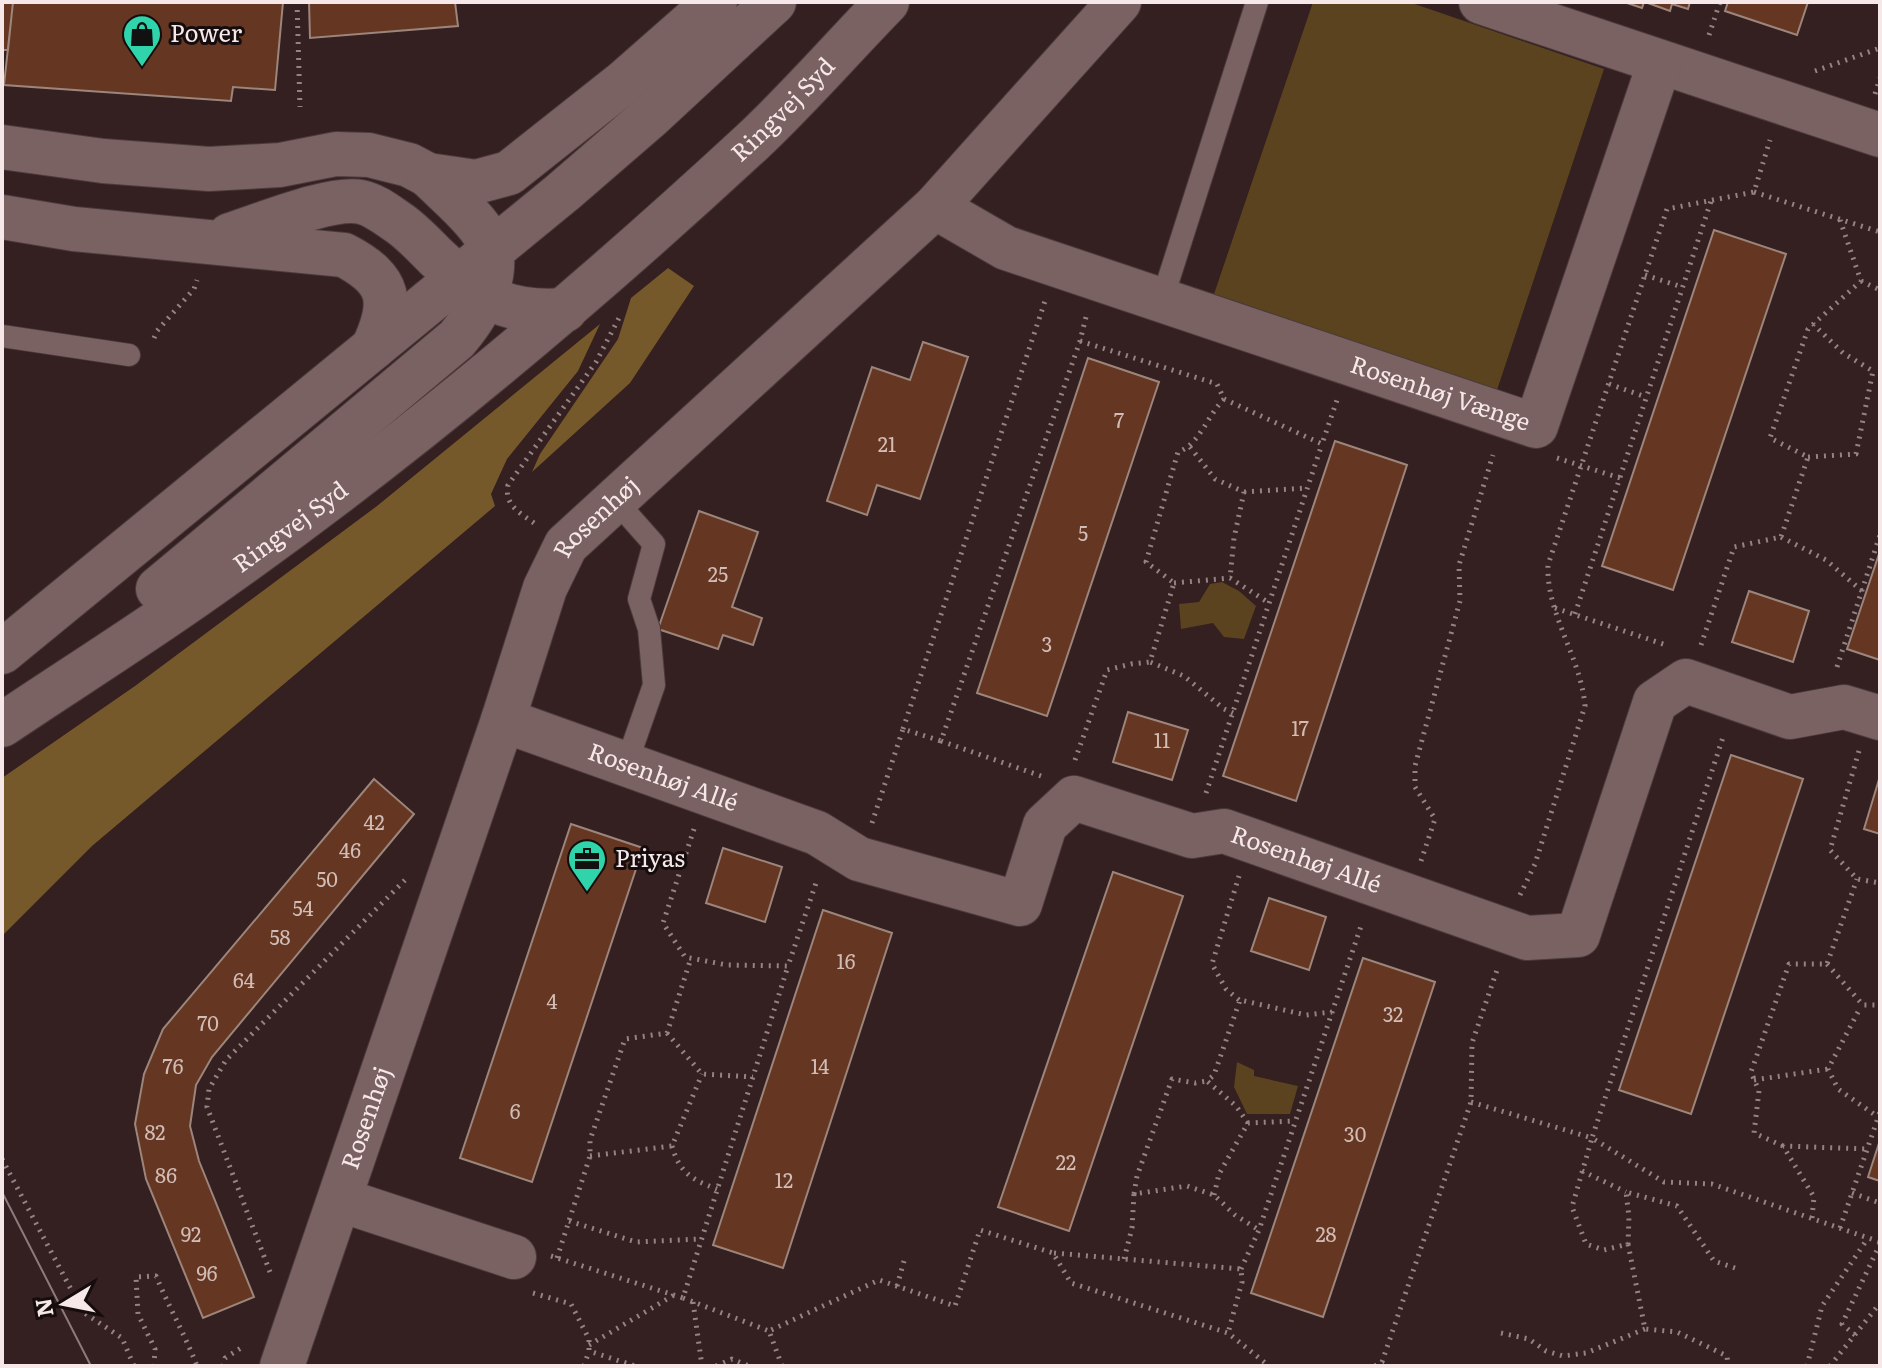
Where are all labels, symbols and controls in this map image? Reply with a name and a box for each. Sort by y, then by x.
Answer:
shop icon: Power [121,13,163,68]
place label: Power [170,14,243,49]
street label: Ringvej Syd [722,48,842,168]
street label: Rosenhøj Vænge [1346,345,1536,438]
house number: 7 [1114,404,1124,434]
house number: 21 [878,428,896,458]
street label: Rosenhøj [543,467,646,563]
street label: Ringvej Syd [225,471,354,579]
house number: 5 [1078,517,1088,547]
house number: 25 [708,558,728,588]
house number: 3 [1042,628,1052,658]
house number: 17 [1291,712,1309,742]
house number: 11 [1154,724,1170,754]
street label: Rosenhøj Allé [584,732,744,818]
house number: 42 [363,806,385,836]
street label: Rosenhøj Allé [1227,815,1387,900]
house number: 46 [339,834,361,864]
office icon: Priyas [566,838,608,893]
place label: Priyas [615,839,685,874]
house number: 50 [316,863,338,893]
house number: 54 [292,892,314,922]
house number: 58 [269,921,291,951]
house number: 16 [837,945,856,975]
house number: 64 [233,964,255,994]
house number: 4 [546,985,558,1015]
house number: 32 [1383,998,1403,1028]
house number: 70 [197,1007,219,1037]
house number: 76 [163,1050,184,1080]
house number: 14 [811,1050,829,1080]
street label: Rosenhøj [331,1061,398,1173]
house number: 6 [510,1095,521,1125]
house number: 82 [145,1116,165,1146]
house number: 30 [1344,1118,1366,1148]
house number: 22 [1056,1146,1076,1176]
house number: 86 [155,1159,177,1189]
house number: 12 [775,1164,793,1194]
house number: 92 [181,1218,201,1248]
house number: 28 [1315,1218,1337,1248]
house number: 96 [196,1257,218,1287]
north arrow [24,1264,104,1344]
text: N [25,1296,61,1320]

